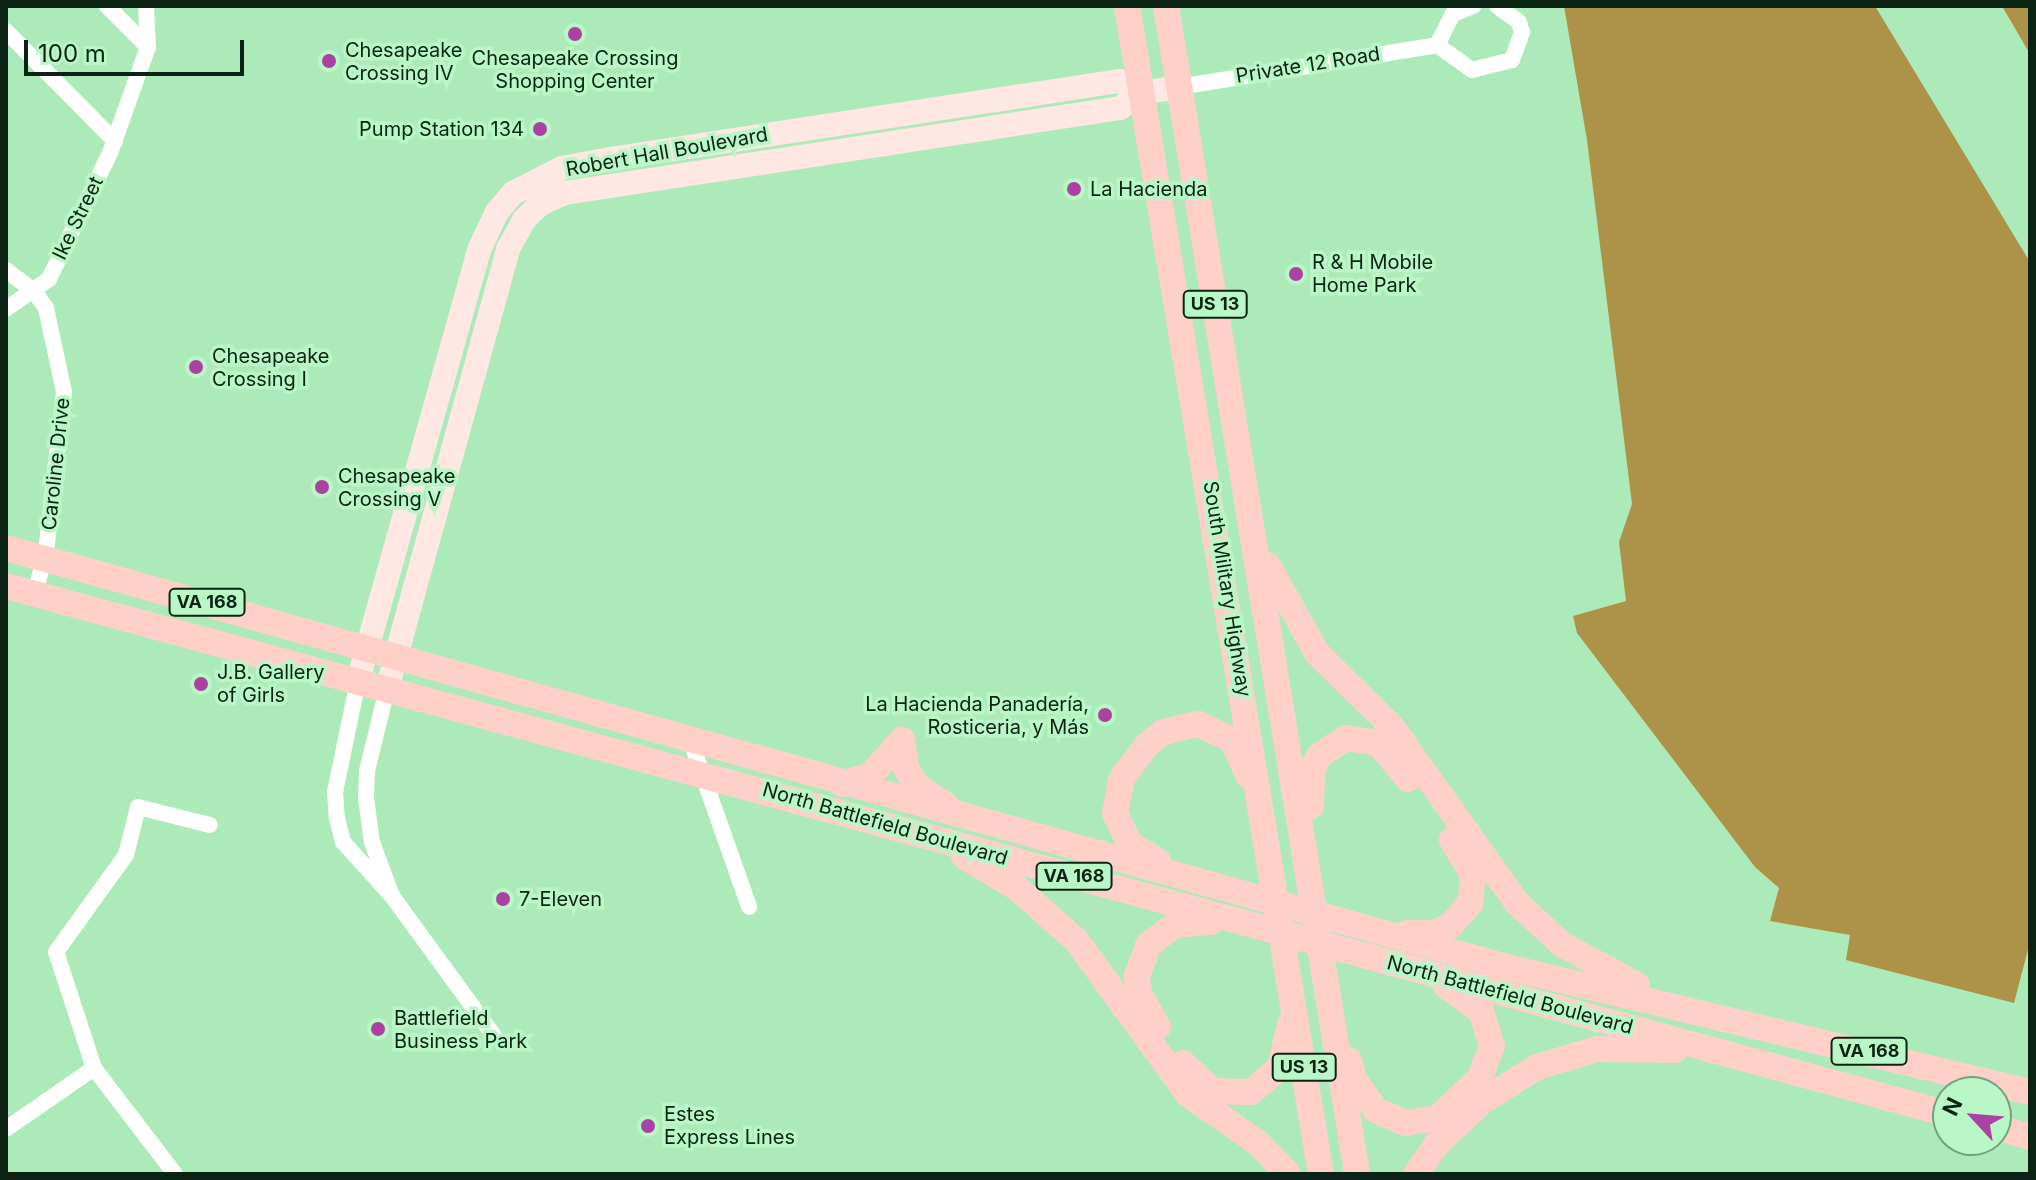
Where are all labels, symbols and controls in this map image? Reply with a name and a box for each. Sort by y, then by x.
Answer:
scale bar [28,24,248,74]
marker: Chesapeake Crossing Shopping Center [566,25,584,43]
place label: Chesapeake Crossing IV [345,38,462,85]
text: 100 m [38,39,106,68]
street label: Private 12 Road [1234,42,1382,88]
place label: Chesapeake Crossing Shopping Center [472,46,678,93]
marker: Chesapeake Crossing IV [320,52,338,70]
place label: Pump Station 134 [359,117,524,141]
marker: Pump Station 134 [531,120,549,138]
street label: Robert Hall Boulevard [564,122,770,182]
street label: Ike Street [48,172,108,264]
place label: La Hacienda [1090,177,1207,201]
marker: La Hacienda [1065,180,1083,198]
place label: R & H Mobile Home Park [1312,250,1433,297]
marker: R & H Mobile Home Park [1287,265,1305,283]
road number: US 13 [1181,290,1249,318]
place label: Chesapeake Crossing I [212,344,329,391]
marker: Chesapeake Crossing I [187,358,205,376]
street label: Caroline Drive [37,396,75,532]
place label: Chesapeake Crossing V [338,464,455,511]
marker: Chesapeake Crossing V [313,478,331,496]
street label: South Military Highway [1198,479,1256,699]
road number: VA 168 [167,588,247,616]
place label: J.B. Gallery of Girls [217,660,325,707]
marker: J.B. Gallery of Girls [192,675,210,693]
place label: La Hacienda Panadería, Rosticeria, y Más [865,692,1089,739]
marker: La Hacienda Panadería, Rosticeria, y Más [1096,706,1114,724]
street label: North Battlefield Boulevard [760,777,1010,871]
road number: VA 168 [1034,862,1114,890]
place label: 7-Eleven [519,887,602,911]
marker: 7-Eleven [494,890,512,908]
street label: North Battlefield Boulevard [1384,951,1636,1039]
place label: Battlefield Business Park [394,1006,527,1053]
marker: Battlefield Business Park [369,1020,387,1038]
road number: VA 168 [1829,1037,1909,1065]
road number: US 13 [1270,1053,1338,1081]
north arrow [1932,1076,2012,1156]
text: N [1937,1093,1968,1120]
place label: Estes Express Lines [664,1102,795,1149]
marker: Estes Express Lines [639,1117,657,1135]

